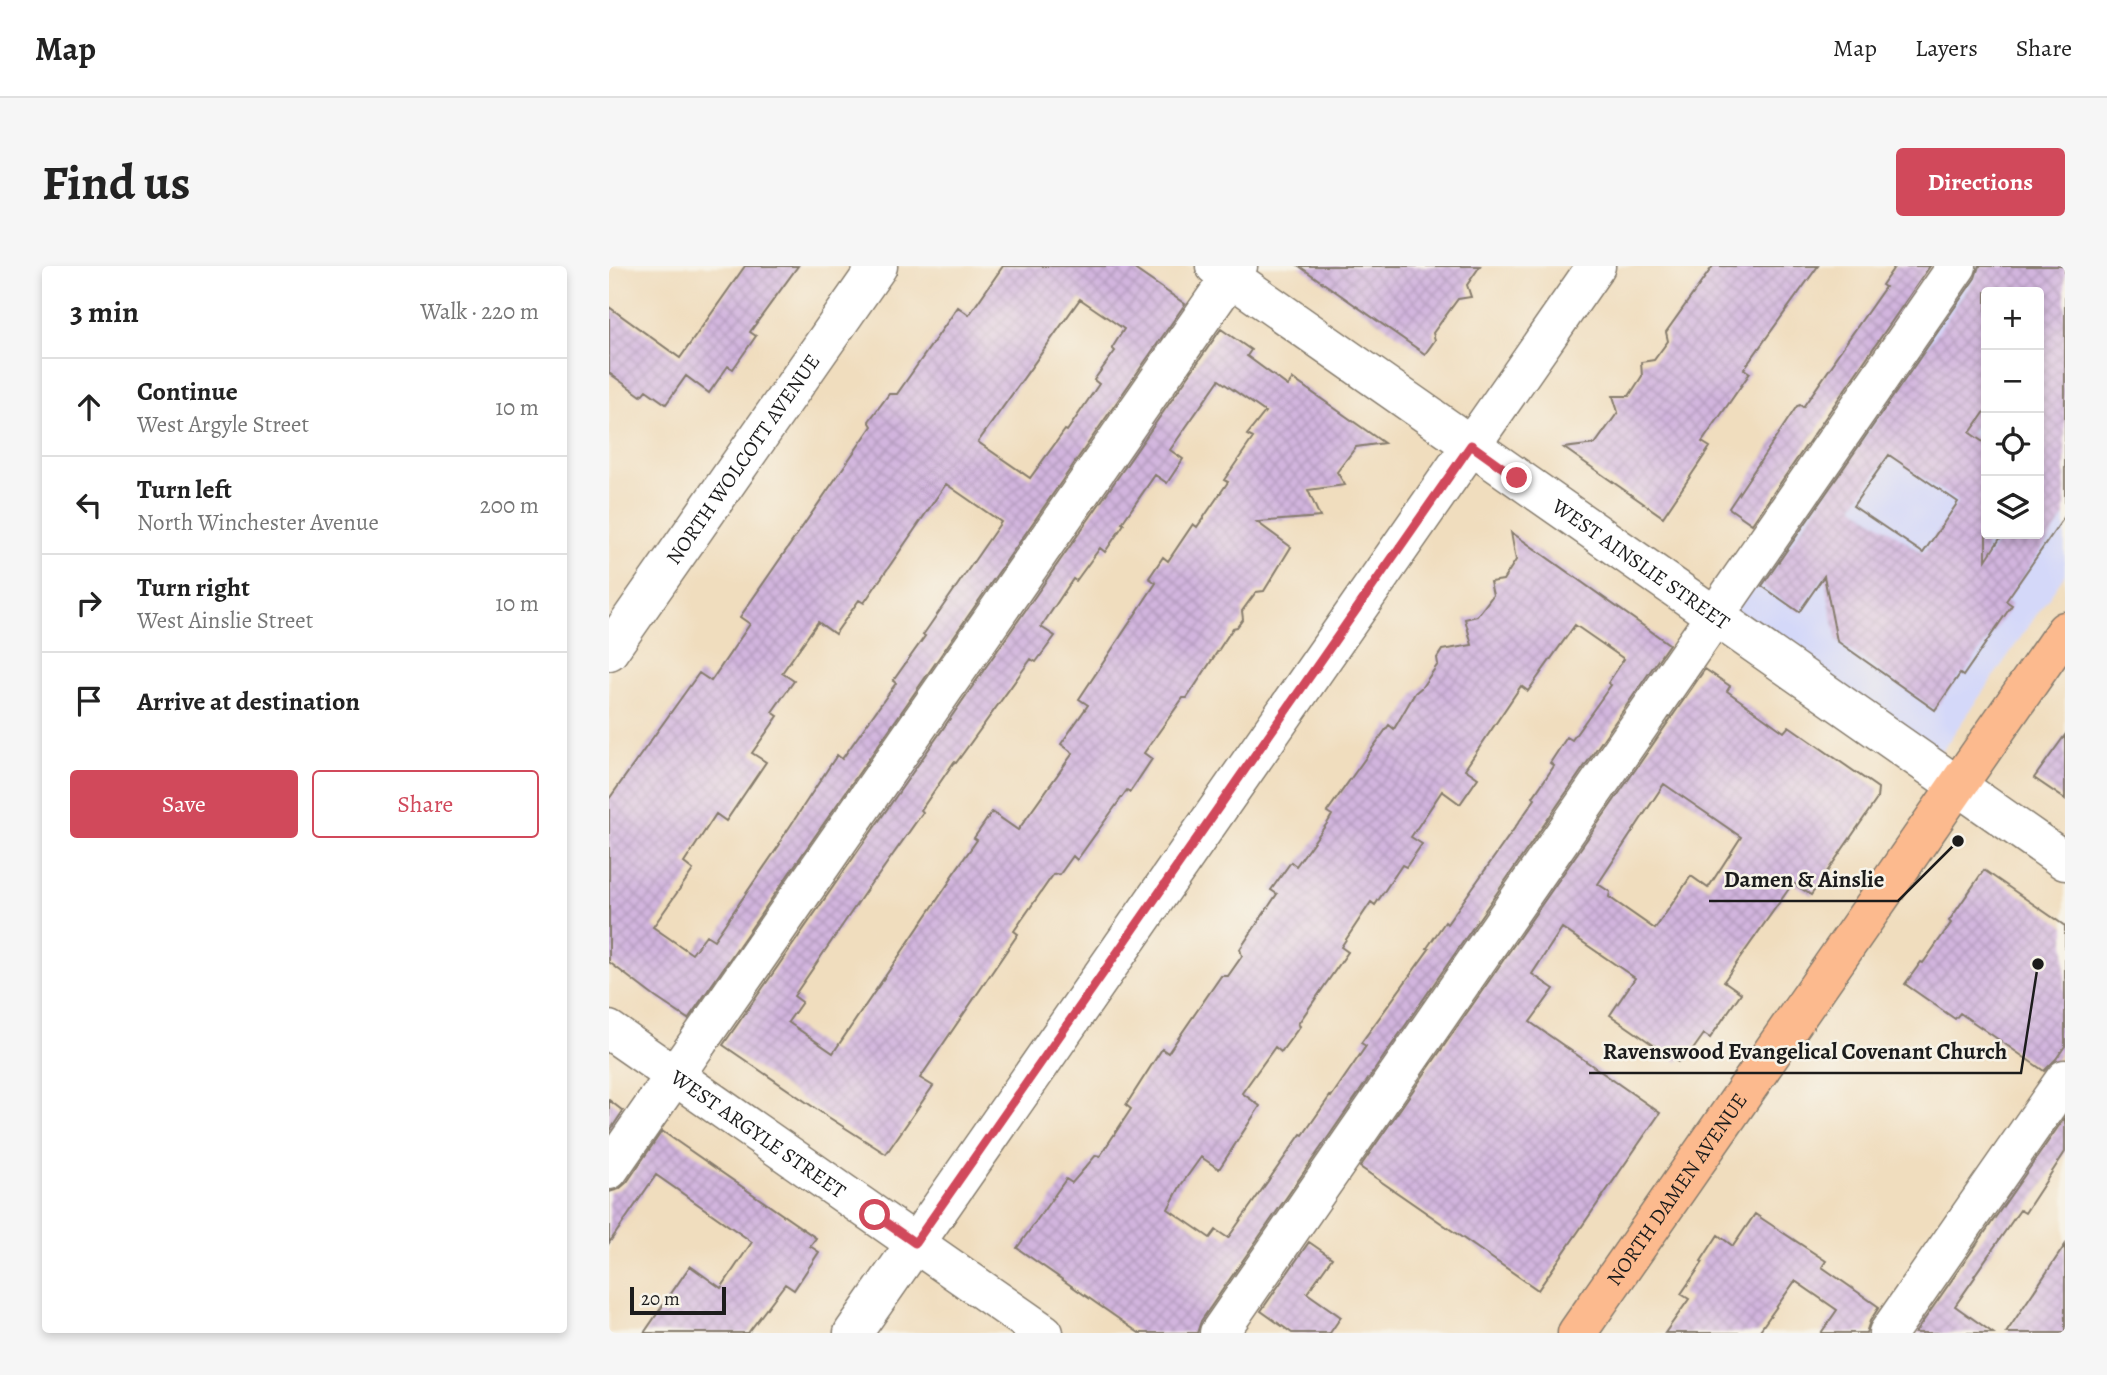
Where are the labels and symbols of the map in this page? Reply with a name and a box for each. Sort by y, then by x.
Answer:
street label: NORTH WOLCOTT AVENUE [660,348,826,570]
route end [1501,462,1532,493]
street label: WEST AINSLIE STREET [1546,492,1736,636]
callout: Damen & Ainslie [1709,857,1898,901]
text: Damen & Ainslie [1724,864,1884,895]
callout: Ravenswood Evangelical Covenant Church [1589,1029,2021,1073]
text: Ravenswood Evangelical Covenant Church [1603,1036,2007,1067]
street label: WEST ARGYLE STREET [664,1063,852,1205]
street label: NORTH DAMEN AVENUE [1600,1087,1754,1291]
route start [859,1199,890,1230]
scale bar [630,1284,726,1316]

